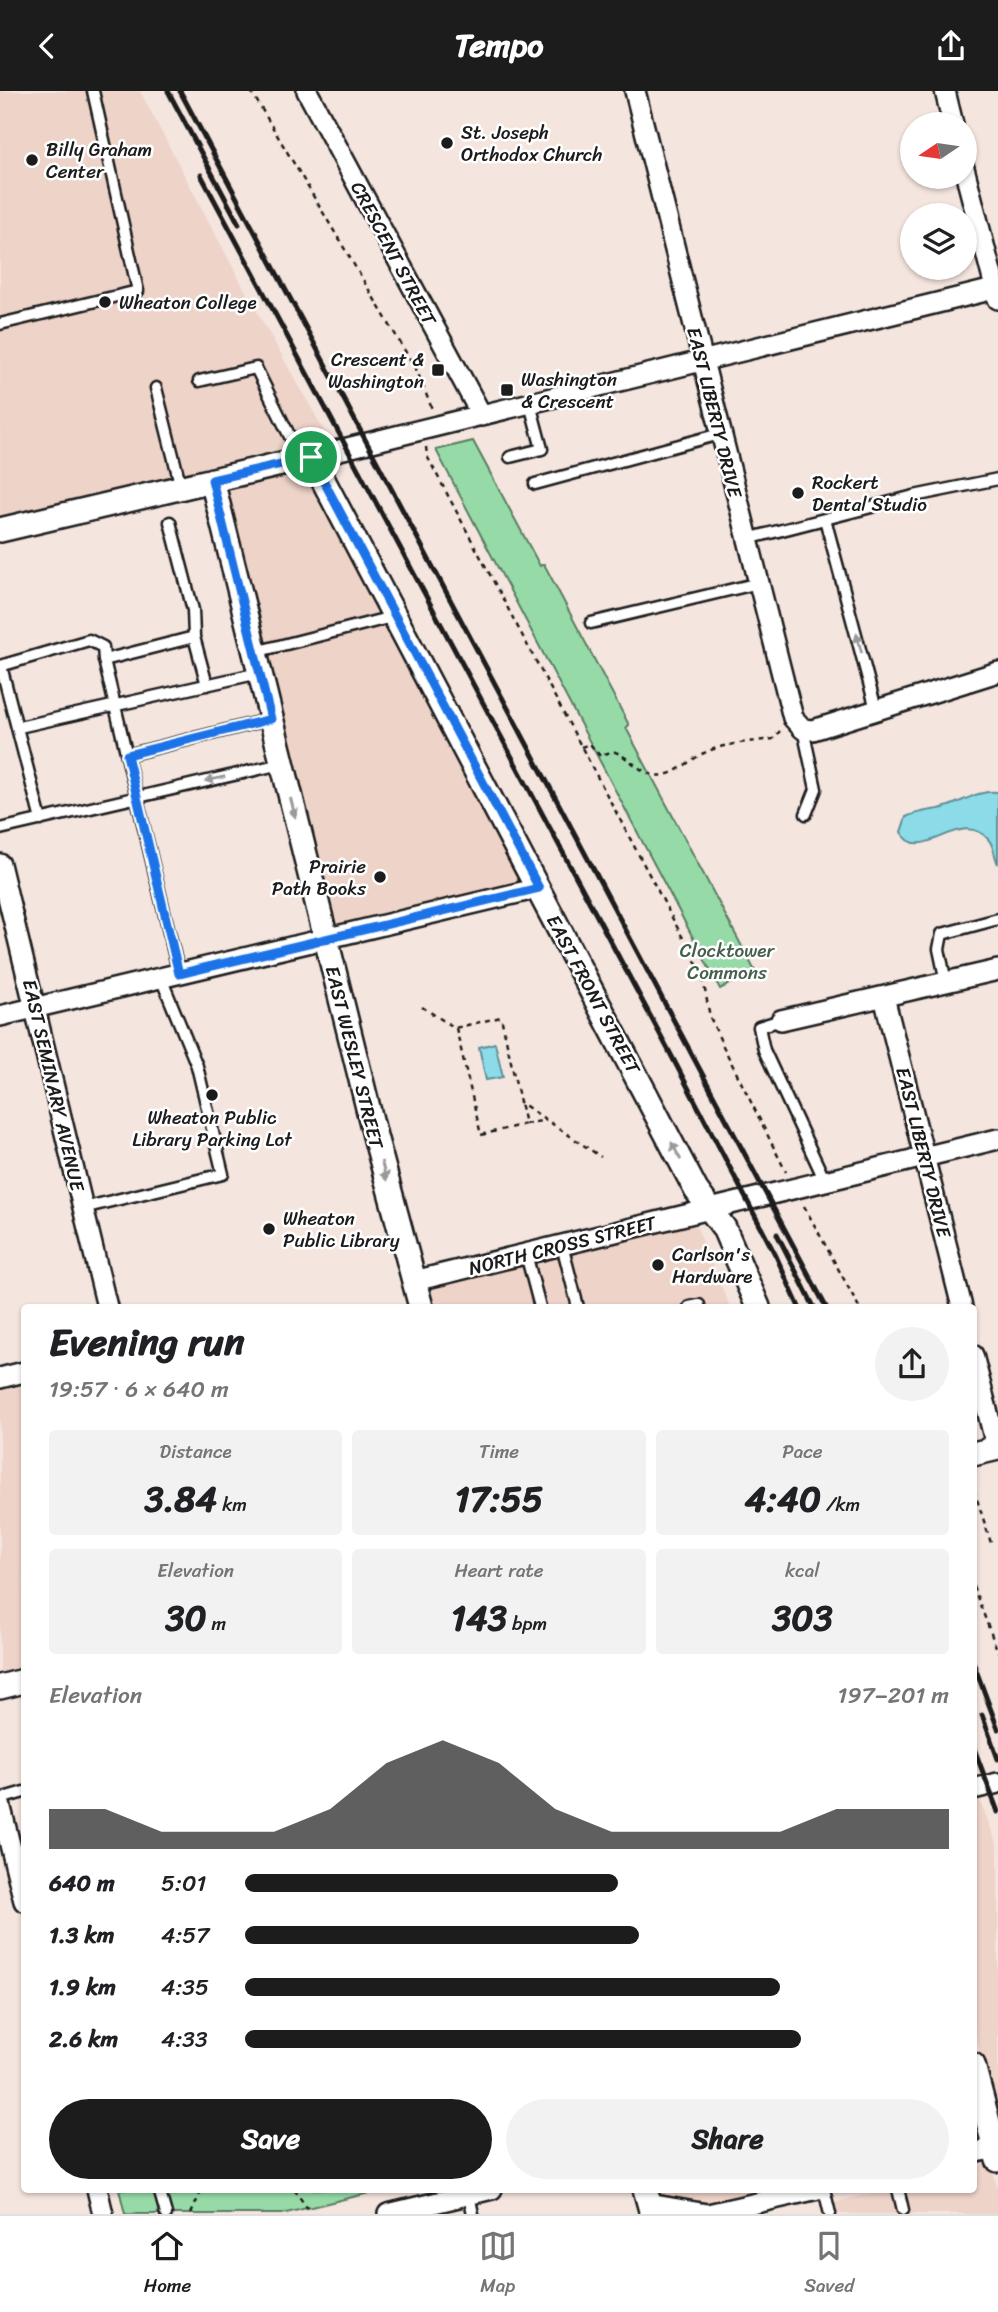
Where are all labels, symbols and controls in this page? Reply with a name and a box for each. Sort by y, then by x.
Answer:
text: Tempo [454,17,544,74]
icon: back [28,27,66,65]
icon: share [932,27,970,65]
north arrow [900,112,976,189]
map controls [900,112,977,280]
place label: St. Joseph Orthodox Church [461,116,603,171]
place label: Billy Graham Center [46,133,152,188]
marker: St. Joseph Orthodox Church [439,135,455,151]
marker: Billy Graham Center [24,152,40,168]
street label: CRESCENT STREET [342,175,446,333]
button: layers [900,203,977,280]
place label: Wheaton College [119,286,257,319]
marker: Wheaton College [97,294,113,310]
street label: EAST LIBERTY DRIVE [677,323,752,502]
place label: Crescent & Washington [328,343,424,398]
marker: Crescent & Washington [430,362,446,378]
place label: Washington & Crescent [521,363,617,418]
marker: Washington & Crescent [499,382,515,398]
pin [281,427,341,487]
icon: arrive [292,438,330,476]
place label: Rockert Dental Studio [812,466,927,521]
marker: Rockert Dental Studio [790,485,806,501]
one-way arrow [853,633,863,654]
one-way arrow [204,774,226,785]
one-way arrow [288,797,299,819]
place label: Prairie Path Books [272,850,366,905]
marker: Prairie Path Books [372,869,388,885]
street label: EAST FRONT STREET [537,908,650,1081]
park label: Clocktower Commons [680,934,775,989]
street label: EAST WESLEY STREET [316,962,394,1153]
street label: EAST SEMINARY AVENUE [13,976,94,1196]
street label: EAST LIBERTY DRIVE [886,1063,961,1242]
marker: Wheaton Public Library Parking Lot [204,1087,220,1103]
place label: Wheaton Public Library Parking Lot [132,1101,293,1156]
one-way arrow [670,1141,682,1161]
one-way arrow [380,1161,390,1182]
place label: Wheaton Public Library [283,1202,400,1257]
street label: NORTH CROSS STREET [465,1206,661,1285]
marker: Wheaton Public Library [261,1221,277,1237]
place label: Carlson's Hardware [672,1238,752,1293]
marker: Carlson's Hardware [650,1257,666,1273]
text: Evening run [49,1309,245,1376]
button: share [875,1327,949,1401]
text: 19:57 · 6 × 640 m [49,1369,229,1410]
text: Distance [160,1435,232,1468]
text: Time [479,1435,519,1468]
text: Pace [782,1435,822,1468]
text: 3.84 [144,1468,217,1530]
text: 17:55 [455,1468,543,1530]
text: 4:40 [745,1468,821,1530]
text: km [217,1488,247,1521]
text: /km [821,1488,860,1521]
text: Elevation [157,1554,234,1587]
text: Heart rate [454,1554,544,1587]
text: kcal [785,1554,820,1587]
text: 30 [165,1587,207,1649]
text: 143 [451,1587,507,1649]
text: 303 [772,1587,833,1649]
text: m [207,1607,226,1640]
text: bpm [507,1607,547,1640]
text: Elevation [49,1675,142,1716]
text: 197–201 m [838,1675,949,1716]
text: 640 m [49,1863,115,1904]
text: 5:01 [161,1863,206,1904]
text: 1.3 km [49,1915,114,1956]
text: 4:57 [161,1915,210,1956]
text: 1.9 km [49,1967,116,2008]
text: 4:35 [161,1967,209,2008]
text: 2.6 km [49,2019,118,2060]
text: 4:33 [161,2019,208,2060]
button: Save [49,2099,492,2179]
button: Share [506,2099,949,2179]
tab: Home [144,2227,191,2302]
tab: Map [479,2227,517,2302]
tab: Saved [804,2227,854,2302]

